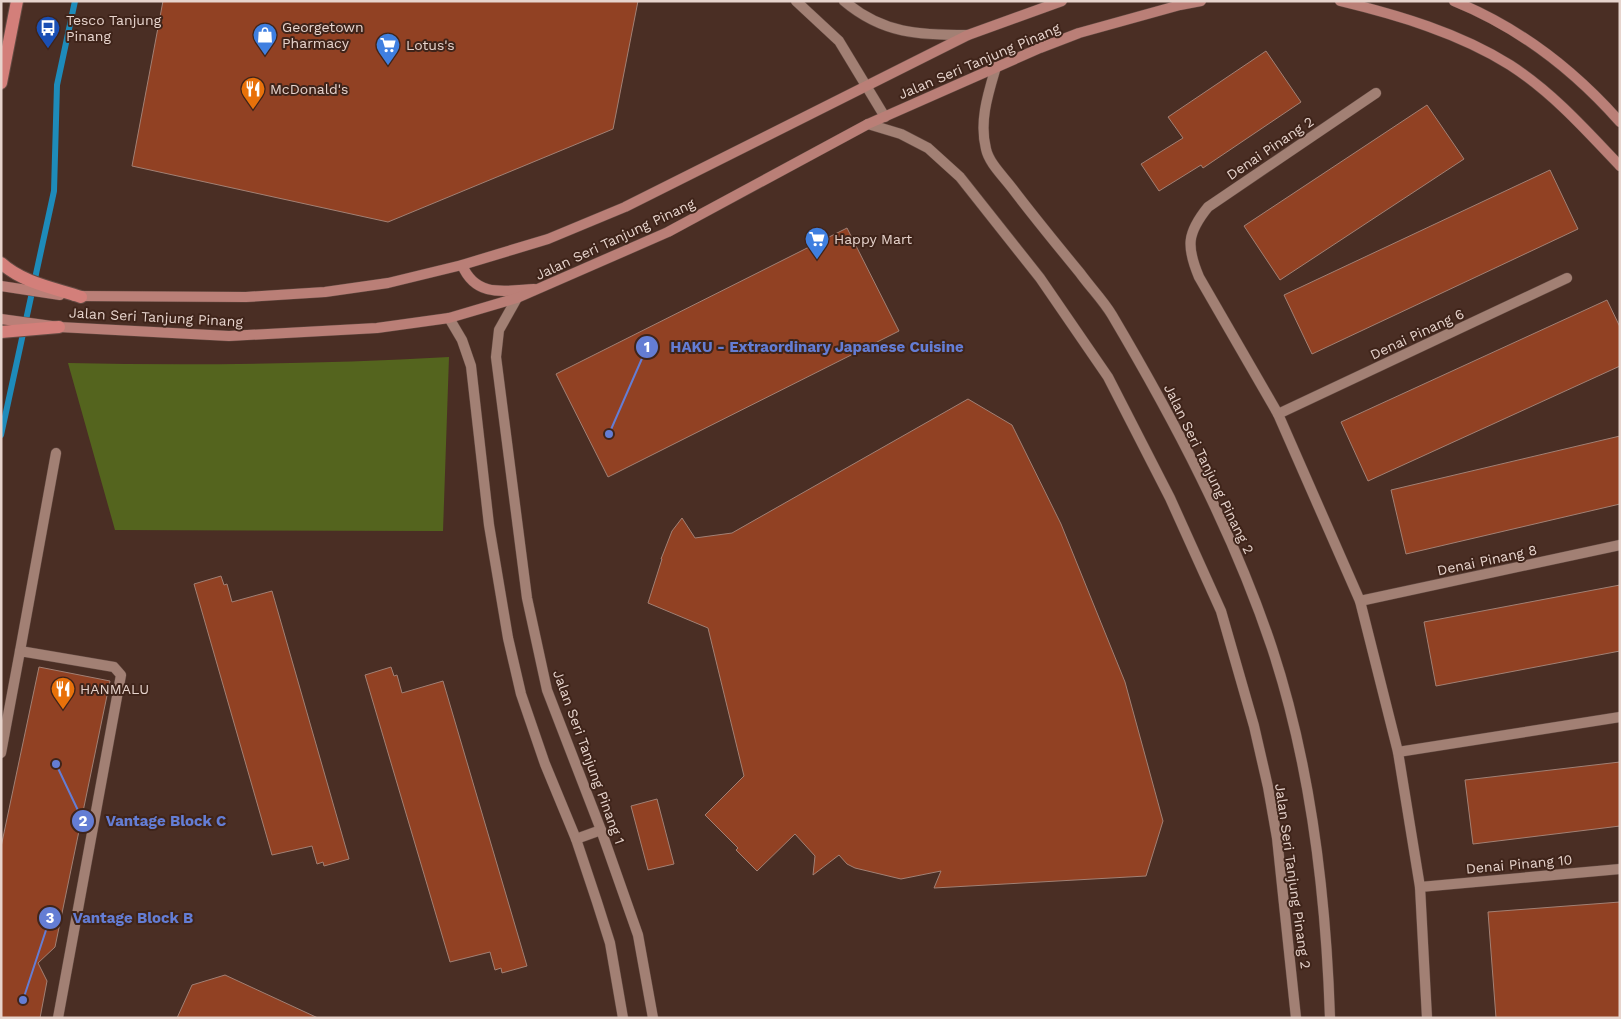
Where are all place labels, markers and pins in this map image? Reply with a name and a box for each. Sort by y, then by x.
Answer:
place label: Tesco Tanjung Pinang [66,12,162,44]
bus stop icon: Tesco Tanjung Pinang [35,15,61,49]
place label: Georgetown Pharmacy [282,19,364,51]
shop icon: Georgetown Pharmacy [252,22,278,56]
supermarket icon: Lotus's [375,32,401,66]
place label: Lotus's [406,37,455,53]
restaurant icon: McDonald's [240,76,266,110]
place label: McDonald's [270,81,348,97]
supermarket icon: Happy Mart [804,226,830,260]
place label: Happy Mart [834,231,912,247]
callout: HAKU - Extraordinary Japanese Cuisine [635,332,974,362]
restaurant icon: HANMALU [50,676,76,710]
place label: HANMALU [80,681,149,697]
callout: Vantage Block C [71,806,236,836]
callout: Vantage Block B [37,903,203,933]

